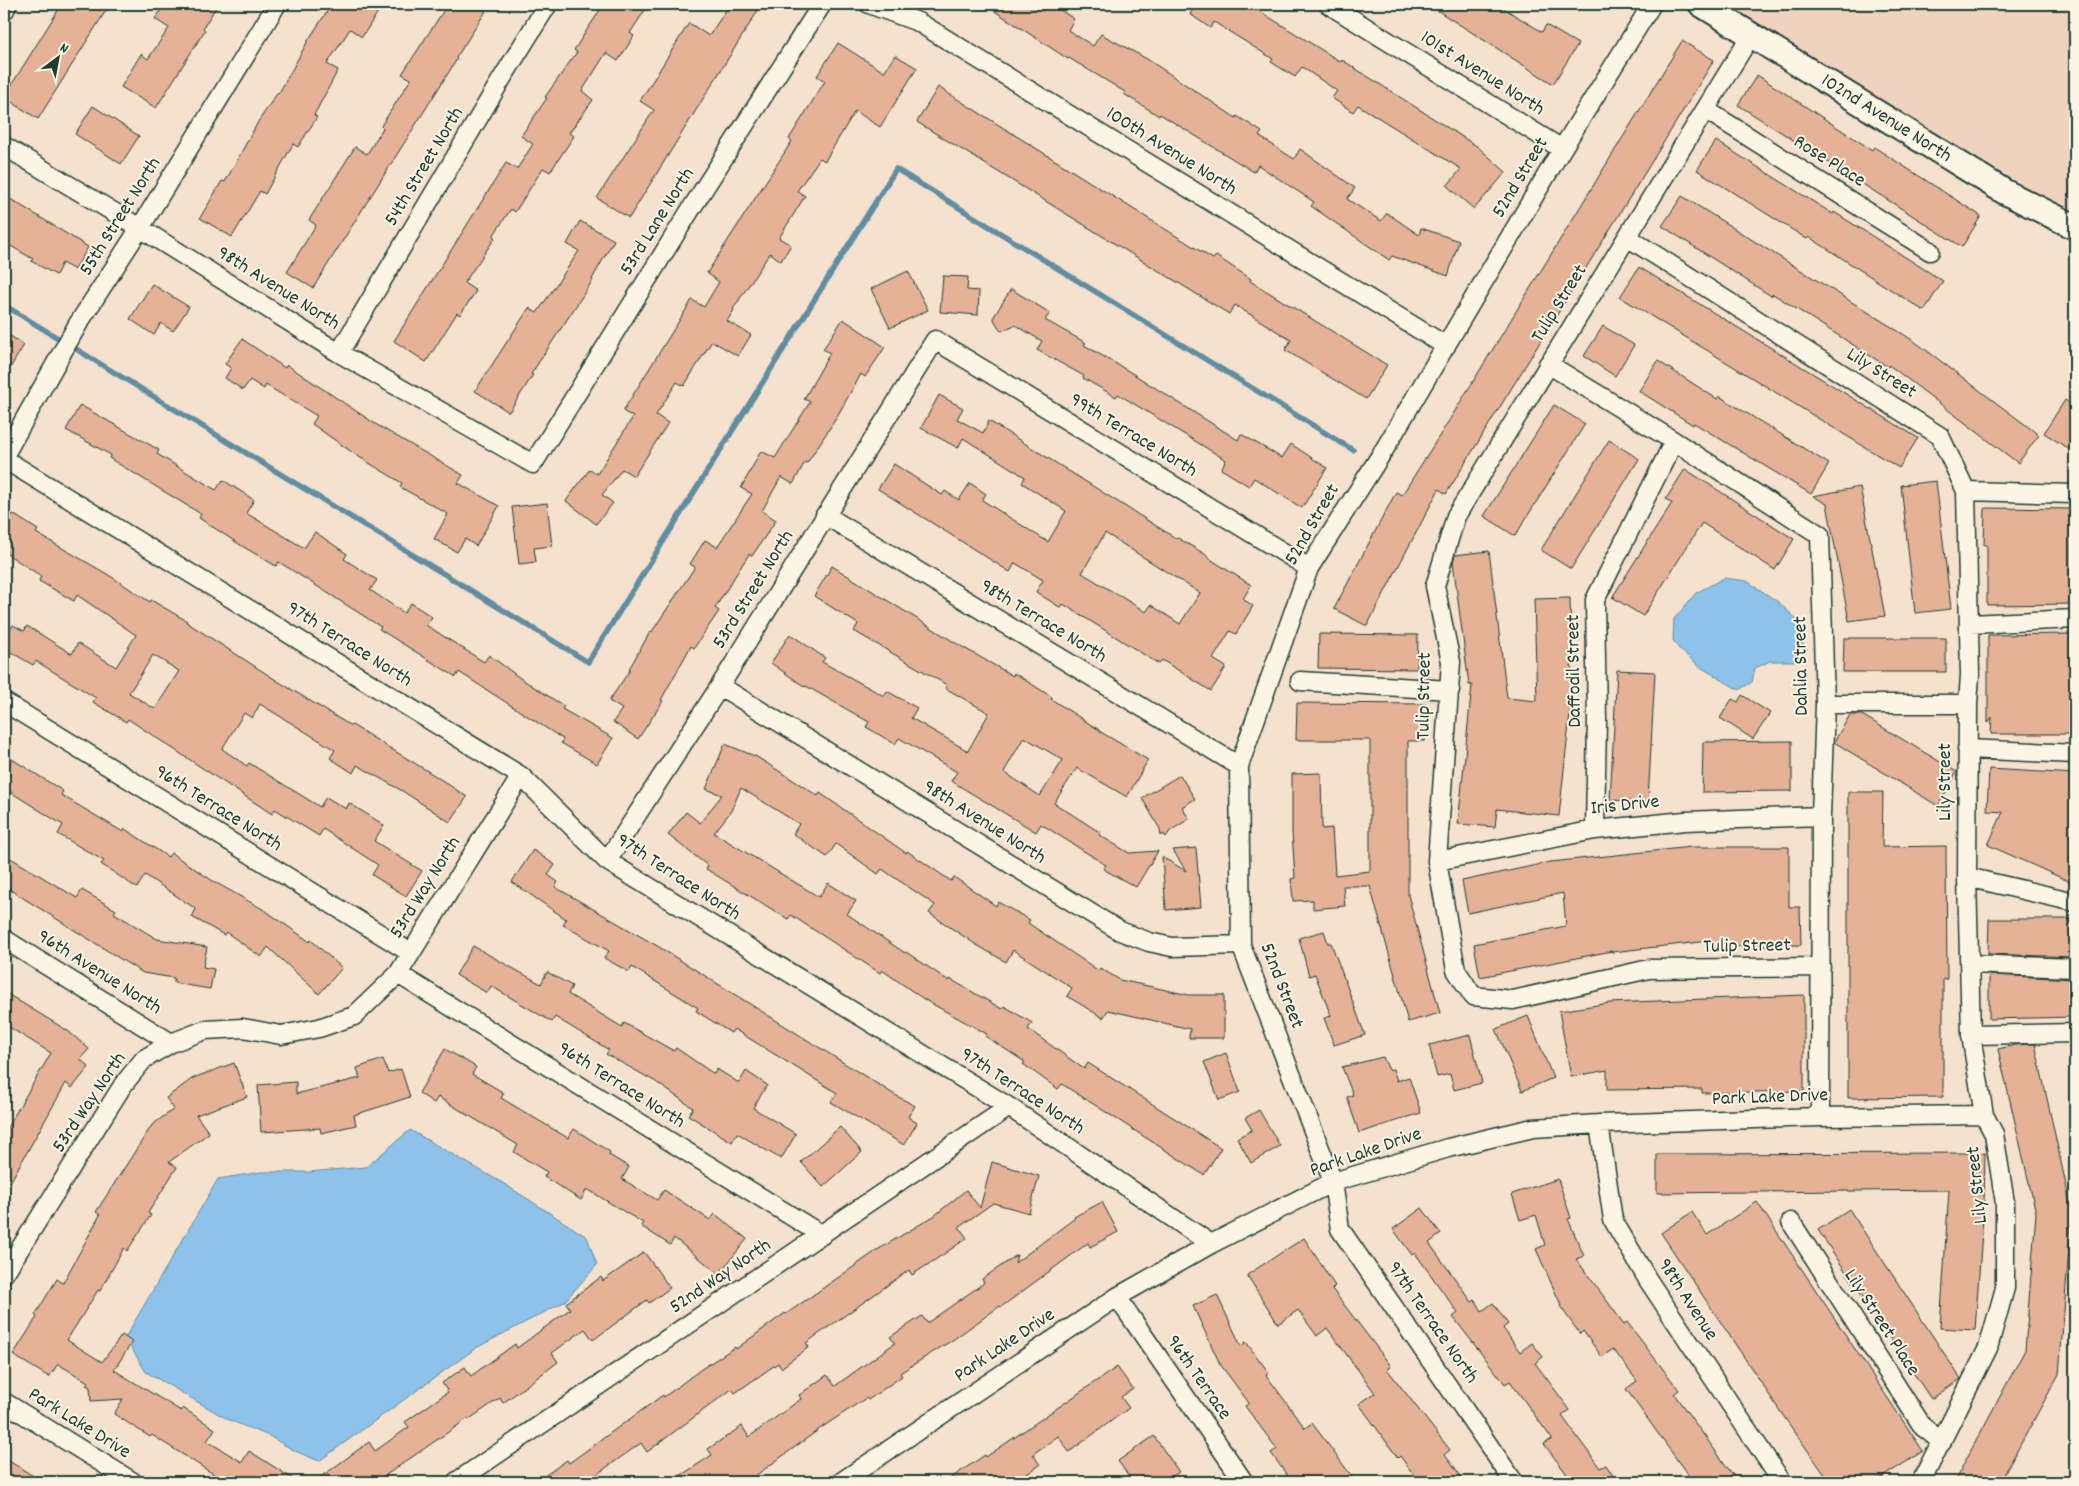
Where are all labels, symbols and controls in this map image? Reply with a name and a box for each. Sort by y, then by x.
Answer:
street label: 101st Avenue North [1414,24,1550,124]
north arrow [32,32,82,82]
text: N [56,38,72,59]
street label: 102nd Avenue North [1815,68,1957,170]
street label: 100th Avenue North [1100,101,1242,203]
street label: 54th Street North [378,102,472,232]
street label: Rose Place [1787,129,1871,195]
street label: 52nd Street [1486,132,1556,224]
street label: 55th Street North [73,152,169,282]
street label: 53rd Lane North [614,163,702,281]
street label: 98th Avenue North [211,240,345,338]
street label: Tulip Street [1525,259,1595,349]
street label: Lily Street [1841,341,1921,407]
street label: 99th Terrace North [1064,387,1202,485]
street label: 52nd Street [1278,479,1348,571]
street label: 53rd Street North [706,525,802,655]
street label: 98th Terrace North [974,573,1112,671]
street label: 97th Terrace North [281,595,417,695]
street label: Daffodil Street [1560,614,1590,728]
street label: Dahlia Street [1787,616,1817,716]
street label: Tulip Street [1410,652,1440,740]
street label: Lily Street [1932,743,1960,821]
street label: 96th Terrace North [149,759,287,859]
street label: 98th Avenue North [917,774,1051,872]
street label: Iris Drive [1589,788,1661,824]
street label: 97th Terrace North [610,827,746,929]
street label: 53rd Way North [383,831,469,945]
street label: 96th Avenue North [31,923,167,1023]
street label: Tulip Street [1703,932,1791,962]
street label: 52nd Street [1252,939,1310,1033]
street label: 96th Terrace North [552,1036,690,1136]
street label: 97th Terrace North [954,1041,1090,1143]
street label: 53rd Way North [46,1047,134,1159]
street label: Park Lake Drive [1711,1082,1829,1114]
street label: Park Lake Drive [1306,1121,1426,1185]
street label: Lily Street [1960,1145,1996,1225]
street label: 52nd Way North [664,1233,778,1321]
street label: 98th Avenue [1650,1253,1724,1347]
street label: 97th Terrace North [1379,1256,1485,1390]
street label: Lily Street Place [1836,1264,1926,1382]
street label: Park Lake Drive [949,1302,1061,1390]
street label: 96th Terrace [1158,1330,1238,1426]
street label: Park Lake Drive [22,1381,136,1467]

